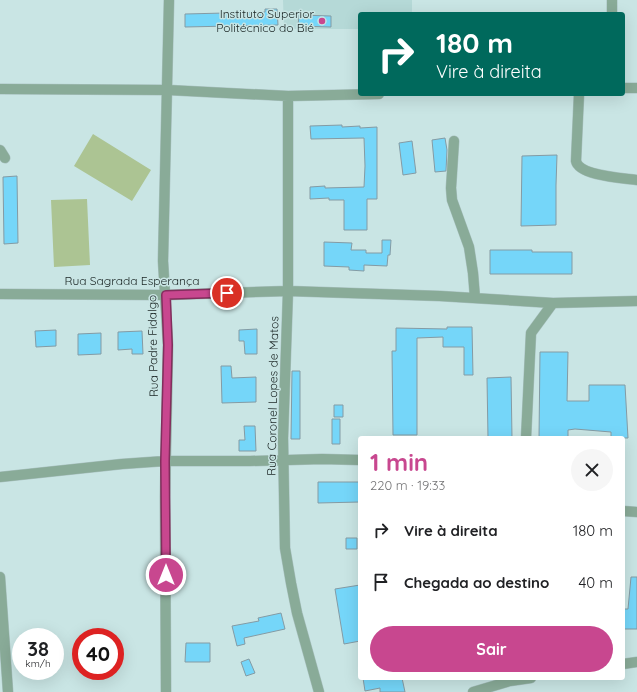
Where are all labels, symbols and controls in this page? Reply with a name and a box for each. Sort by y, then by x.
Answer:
place label: Instituto Superior Politécnico do Bié [216,6,314,35]
marker: Instituto Superior Politécnico do Bié [317,16,327,26]
text: 180 m [436,25,513,60]
icon: right [370,28,422,80]
text: Vire à direita [436,60,542,83]
street label: Rua Sagrada Esperança [64,273,200,288]
pin [210,276,244,310]
icon: arrive [216,282,238,304]
street label: Rua Padre Fidalgo [144,295,161,397]
street label: Rua Coronel Lopes de Matos [264,316,281,476]
text: 1 min [370,447,428,477]
button: close [571,449,613,491]
text: 220 m · 19:33 [370,477,445,493]
icon: right [370,519,392,541]
text: Vire à direita [404,521,498,540]
text: 180 m [573,521,613,540]
position arrow [145,554,187,596]
icon: arrive [370,571,392,593]
text: Chegada ao destino [404,573,549,592]
text: 40 m [578,573,613,592]
button: Sair [370,626,613,672]
speed limit sign: 40 [72,628,124,680]
text: 38 [27,636,49,661]
text: km/h [25,657,51,670]

